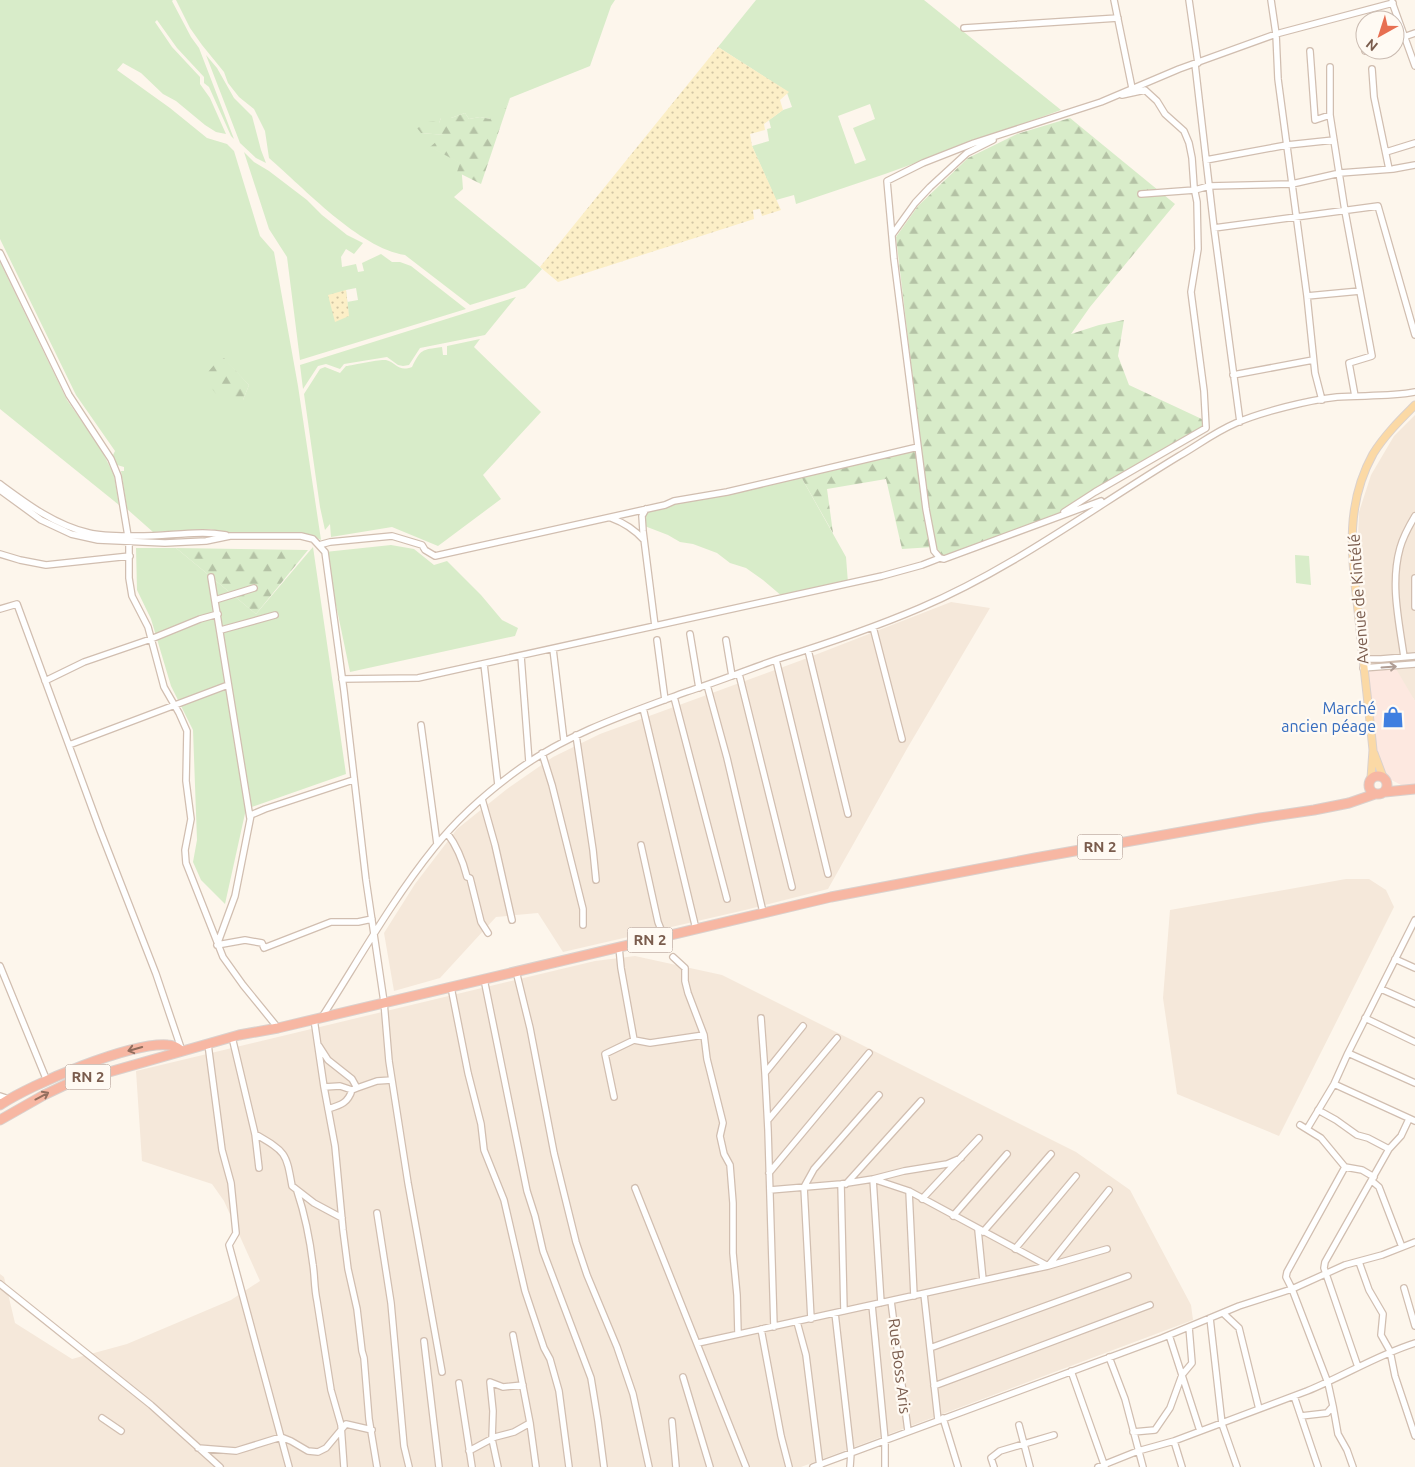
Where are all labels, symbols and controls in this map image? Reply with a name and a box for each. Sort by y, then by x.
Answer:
north arrow [1355,10,1405,60]
text: N [1363,36,1381,55]
street label: Avenue de Kintélé [1344,533,1372,665]
one-way arrow [1381,662,1397,671]
place label: Marché ancien péage [1281,699,1376,735]
shop icon: Marché ancien péage [1380,704,1406,730]
road number: RN 2 [1078,834,1122,860]
road number: RN 2 [628,928,672,952]
one-way arrow [128,1045,144,1055]
road number: RN 2 [66,1064,110,1090]
one-way arrow [34,1091,49,1100]
street label: Rue Boss Aris [885,1317,915,1415]

